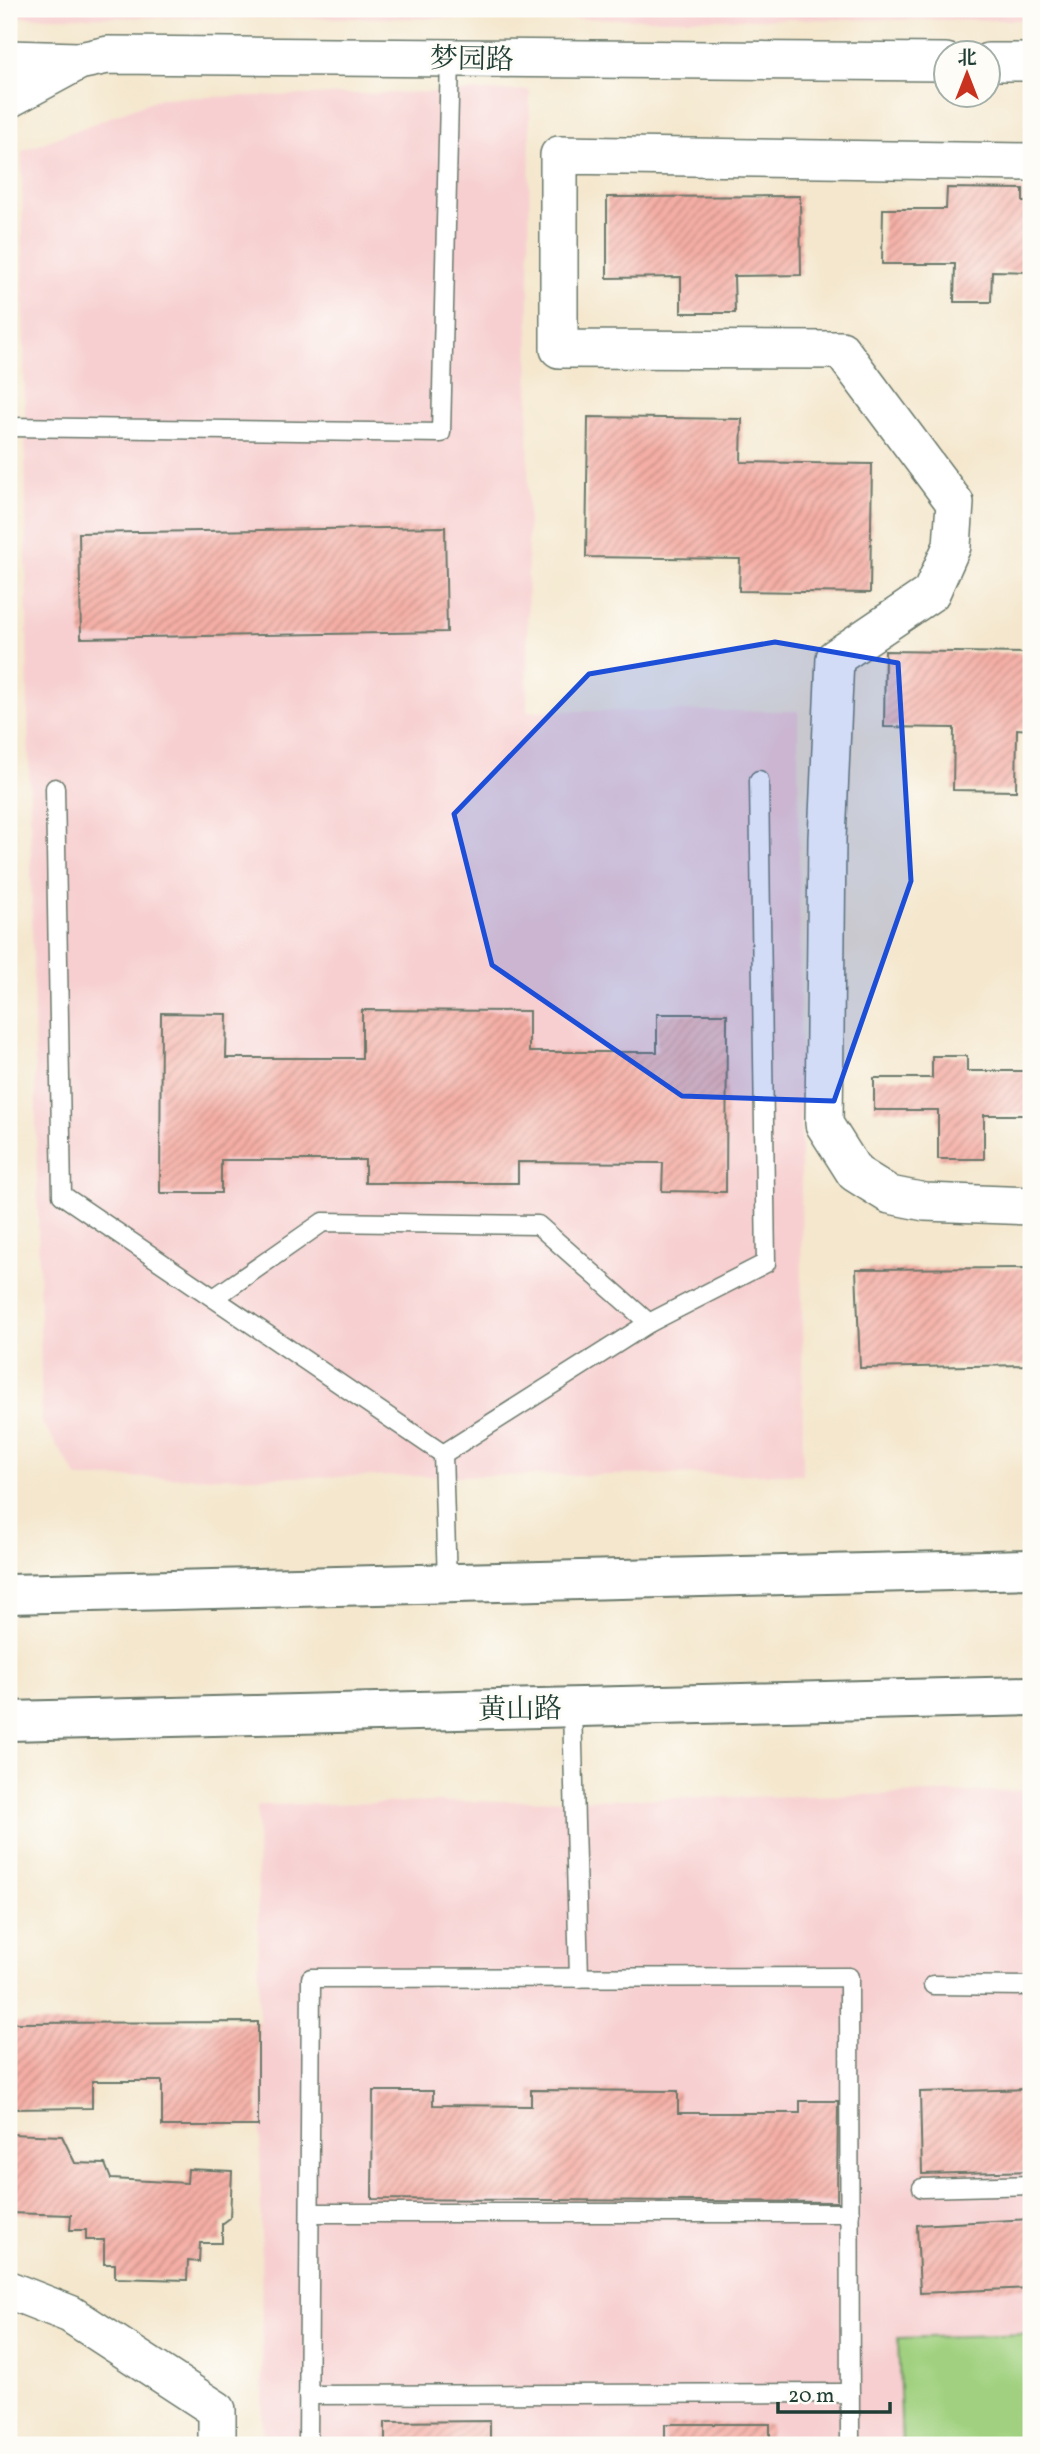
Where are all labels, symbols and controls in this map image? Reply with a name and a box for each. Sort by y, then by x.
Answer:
north arrow [932,38,1002,108]
street label: 梦园路 [430,40,514,81]
text: 北 [957,46,977,72]
street label: 黄山路 [478,1690,562,1731]
scale bar [778,2370,890,2414]
text: 20 m [788,2382,834,2411]

